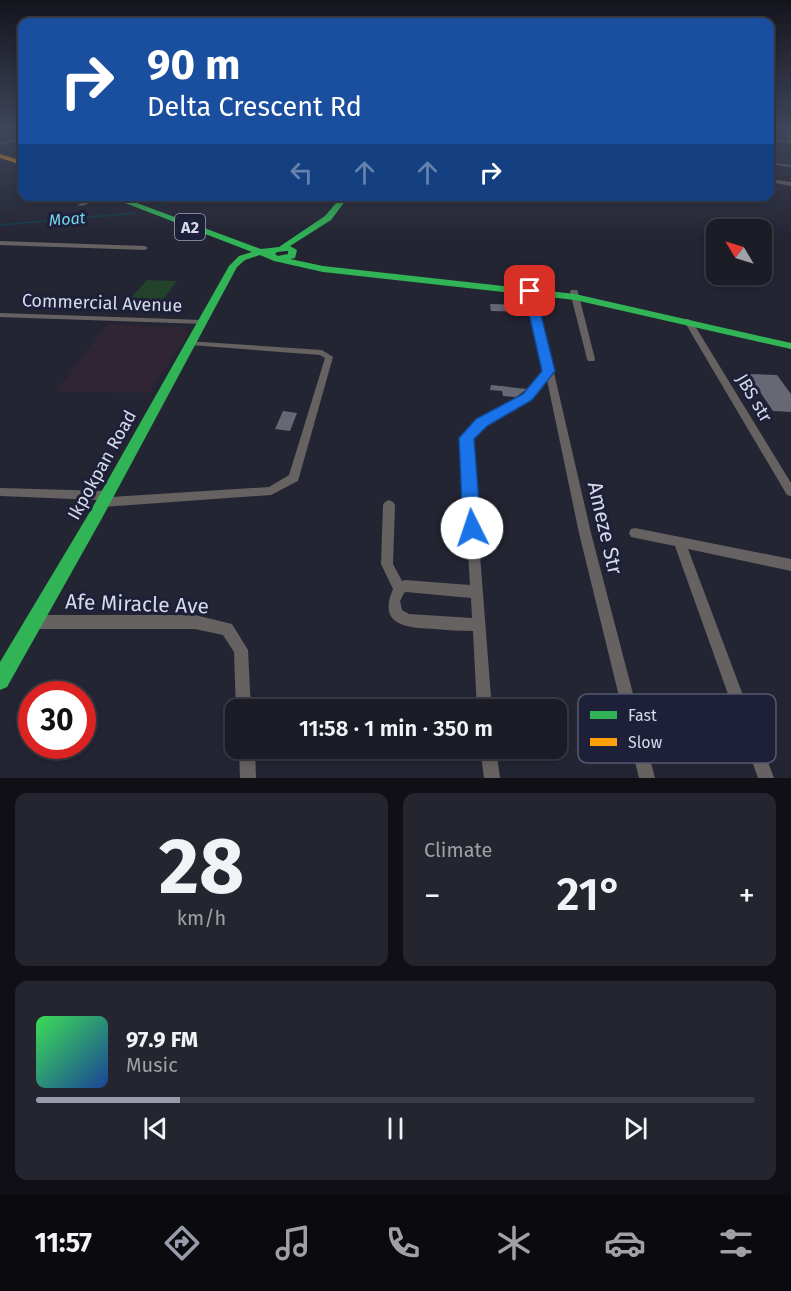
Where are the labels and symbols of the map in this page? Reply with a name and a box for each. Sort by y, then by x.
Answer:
water label: Moat [48,208,86,230]
road number: A2 [175,214,205,240]
north arrow [706,219,772,285]
pin [504,265,555,316]
street label: Commercial Avenue [21,289,183,317]
street label: JBS str [731,370,777,426]
street label: Ikpokpan Road [63,406,141,524]
street label: Ameze Str [582,479,628,577]
position arrow [440,496,504,560]
street label: Afe Miracle Ave [65,588,209,620]
speed limit sign: 30 [18,681,96,759]
legend [578,694,776,763]
text: Fast [628,706,657,725]
text: Slow [628,733,663,752]

